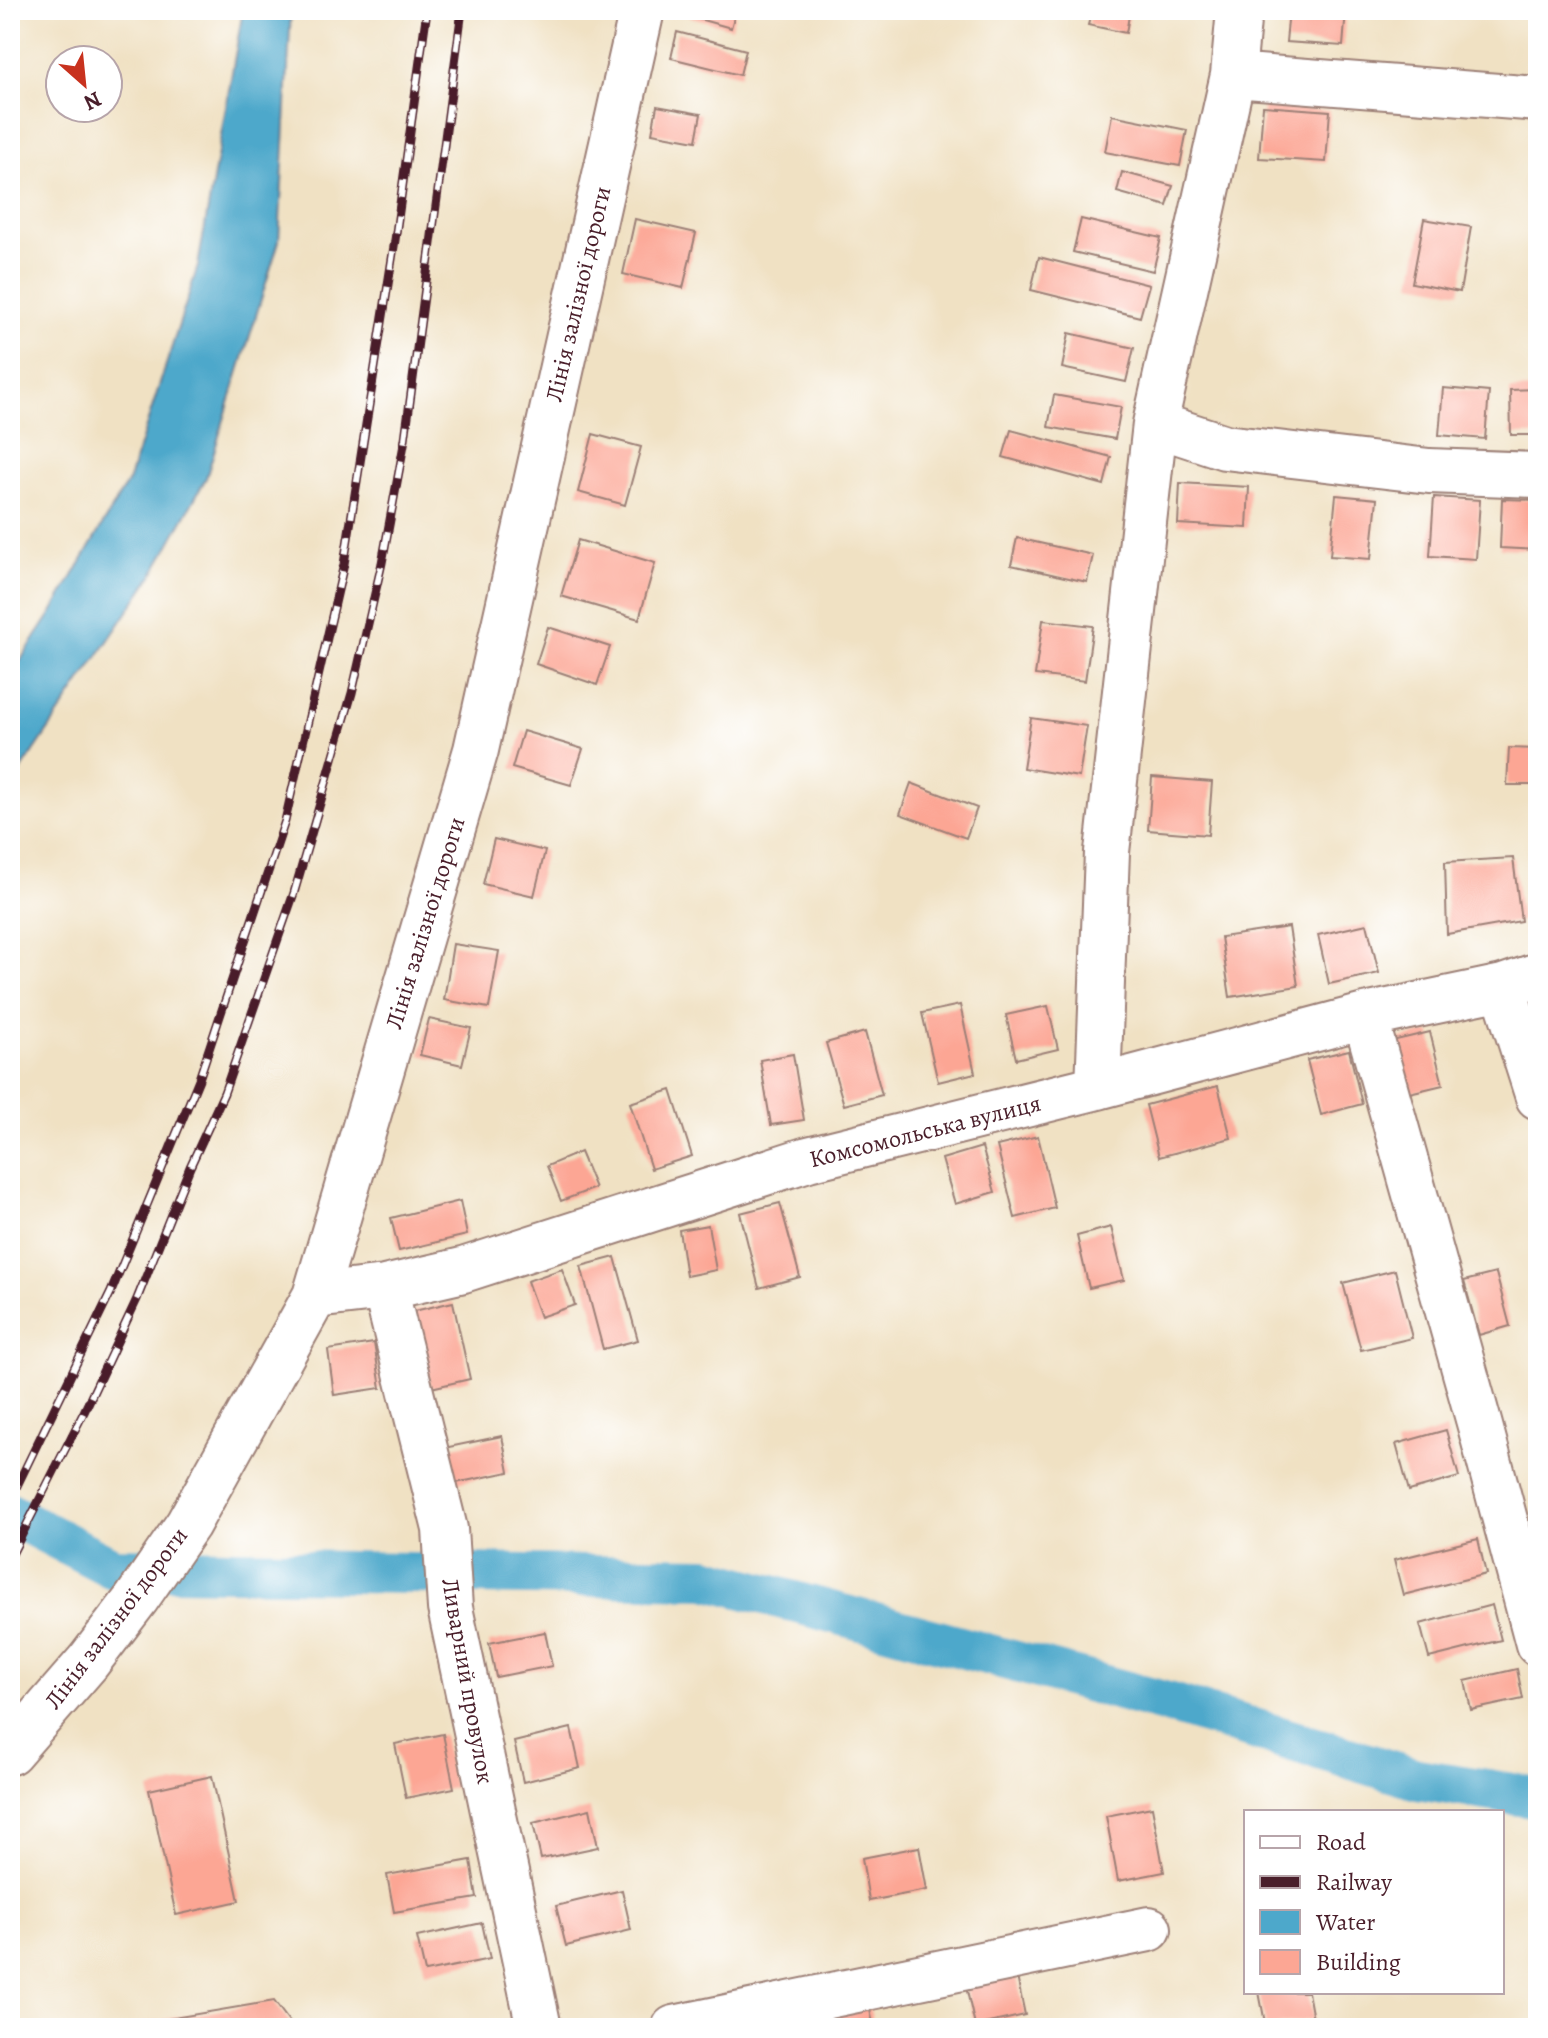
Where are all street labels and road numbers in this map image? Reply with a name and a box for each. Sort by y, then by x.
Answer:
street label: Лінія залізної дороги [538,183,618,405]
street label: Лінія залізної дороги [378,813,472,1033]
street label: Комсомольська вулиця [806,1087,1044,1175]
street label: Лінія залізної дороги [37,1521,195,1715]
street label: Ливарний провулок [434,1576,502,1786]

